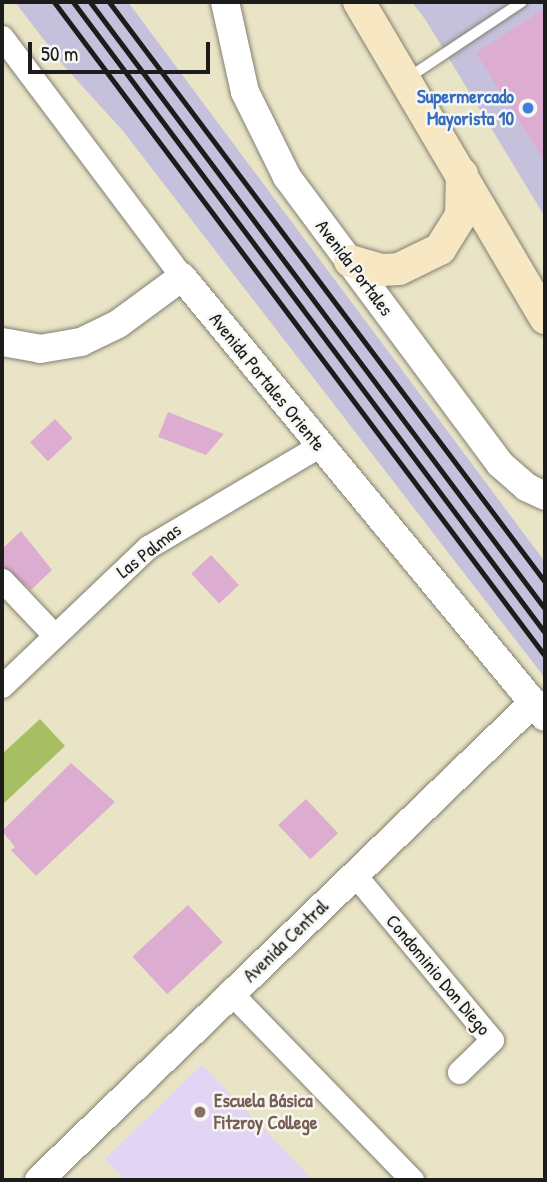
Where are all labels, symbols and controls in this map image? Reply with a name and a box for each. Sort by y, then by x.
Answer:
scale bar [32,28,214,72]
text: 50 m [41,39,78,68]
place label: Supermercado Mayorista 10 [417,86,514,130]
marker: Supermercado Mayorista 10 [520,100,536,116]
street label: Avenida Portales [310,215,398,321]
street label: Avenida Portales Oriente [204,308,330,456]
street label: Las Palmas [112,519,186,583]
street label: Avenida Central [239,895,333,987]
street label: Condominio Don Diego [381,910,495,1040]
place label: Escuela Básica Fitzroy College [214,1090,317,1134]
marker: Escuela Básica Fitzroy College [192,1104,208,1120]

